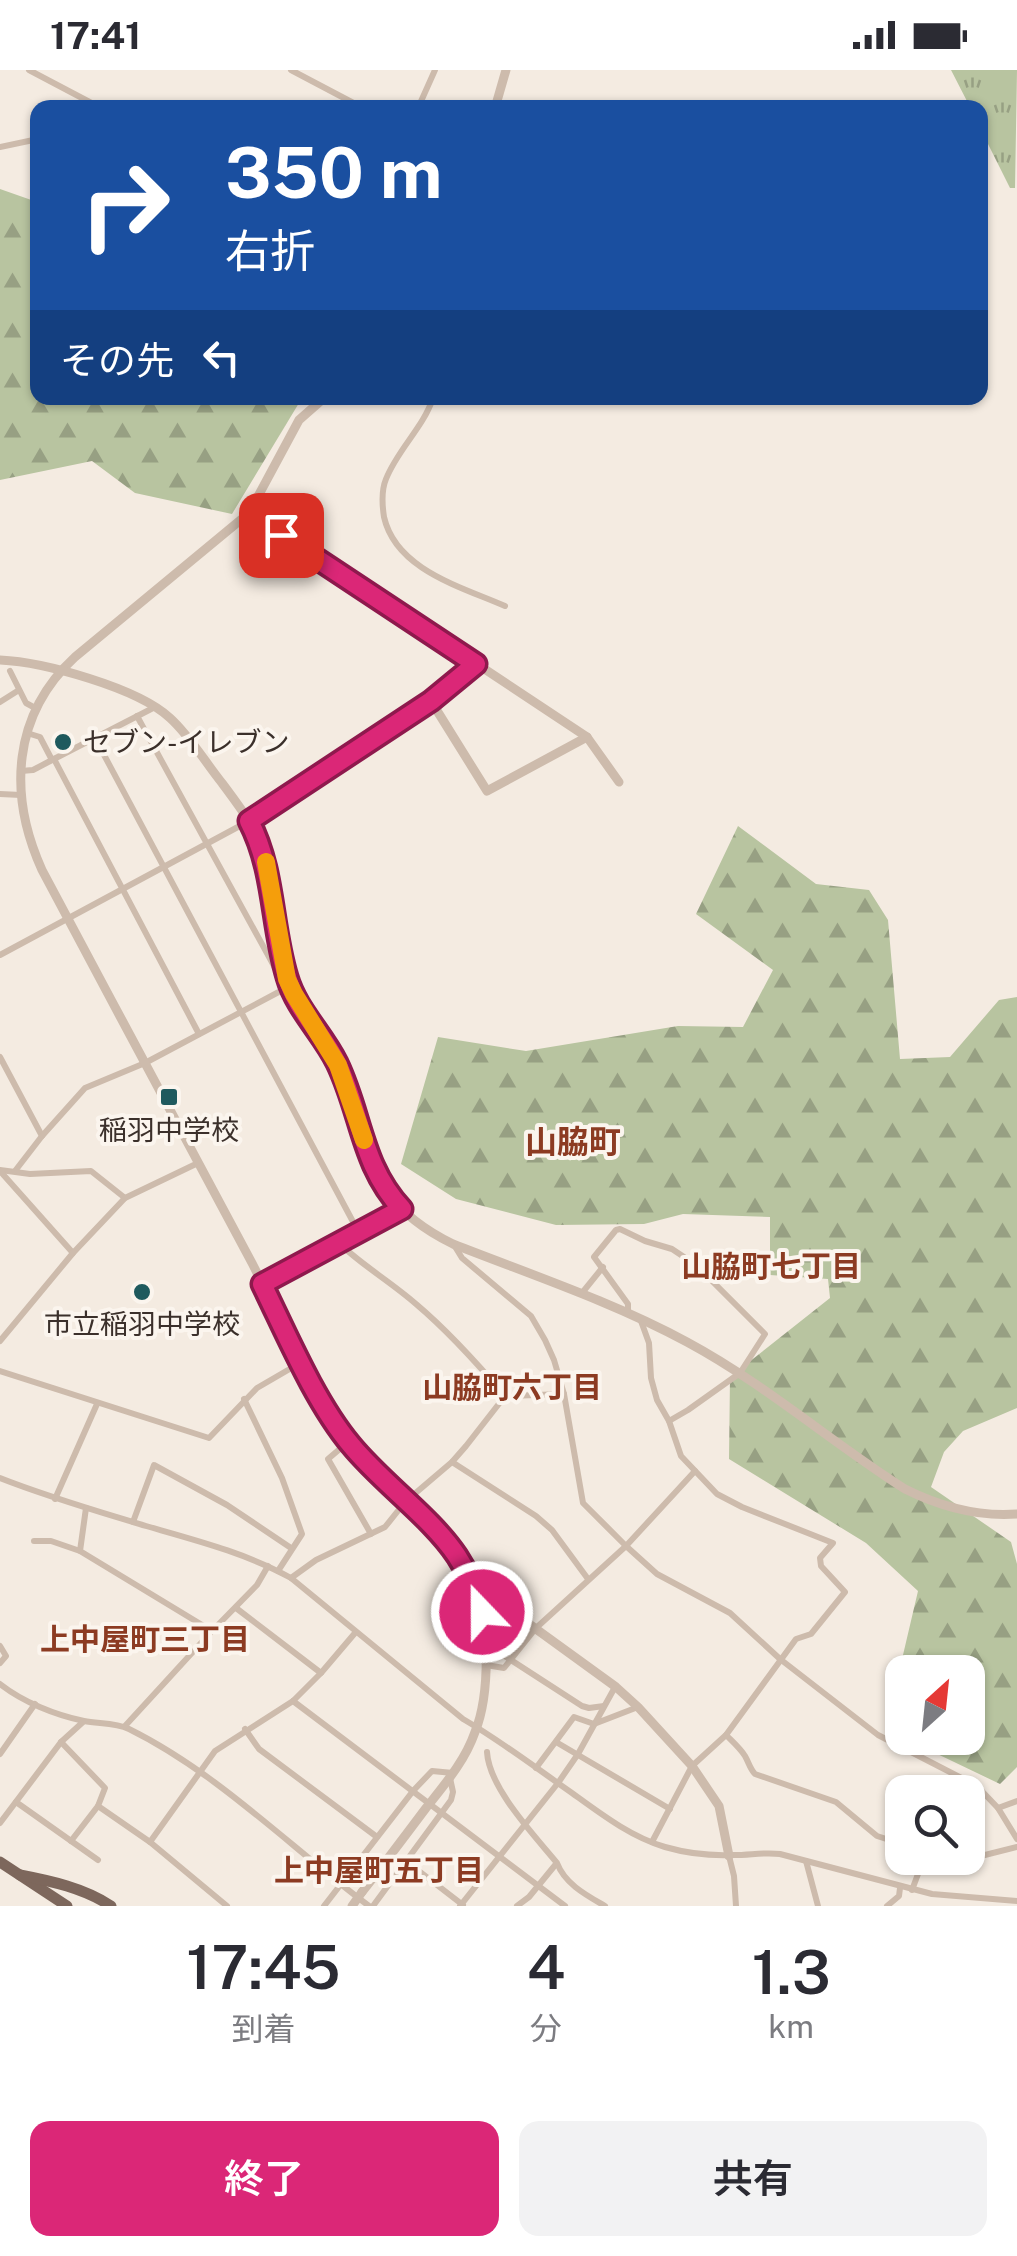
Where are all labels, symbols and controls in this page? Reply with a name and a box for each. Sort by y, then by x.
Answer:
text: 17:41 [50,13,141,58]
text: 350 m [225,131,442,214]
icon: right [60,140,190,270]
text: 右折 [225,224,315,277]
icon: left [194,330,249,385]
text: その先 [60,338,174,383]
pin [239,493,324,578]
icon: arrive [254,508,309,563]
place label: セブン-イレブン [83,725,290,758]
marker: セブン-イレブン [52,731,74,753]
marker: 稲羽中学校 [158,1086,180,1108]
place label: 稲羽中学校 [99,1113,239,1146]
district label: 山脇町 [525,1123,621,1160]
district label: 山脇町七丁目 [681,1248,861,1284]
marker: 市立稲羽中学校 [131,1281,153,1303]
place label: 市立稲羽中学校 [44,1307,240,1340]
district label: 山脇町六丁目 [422,1369,602,1405]
position arrow [430,1560,534,1664]
district label: 上中屋町三丁目 [40,1621,250,1657]
north arrow [885,1655,985,1755]
map controls [885,1655,985,1875]
button: search [885,1775,985,1875]
district label: 上中屋町五丁目 [274,1852,484,1888]
text: 17:45 [186,1932,340,2003]
text: 4 [527,1932,565,2003]
text: 1.3 [752,1937,831,2008]
text: km [768,2008,814,2045]
text: 到着 [231,2010,295,2047]
text: 分 [530,2010,562,2047]
button: 終了 [30,2121,499,2236]
button: 共有 [519,2121,987,2236]

